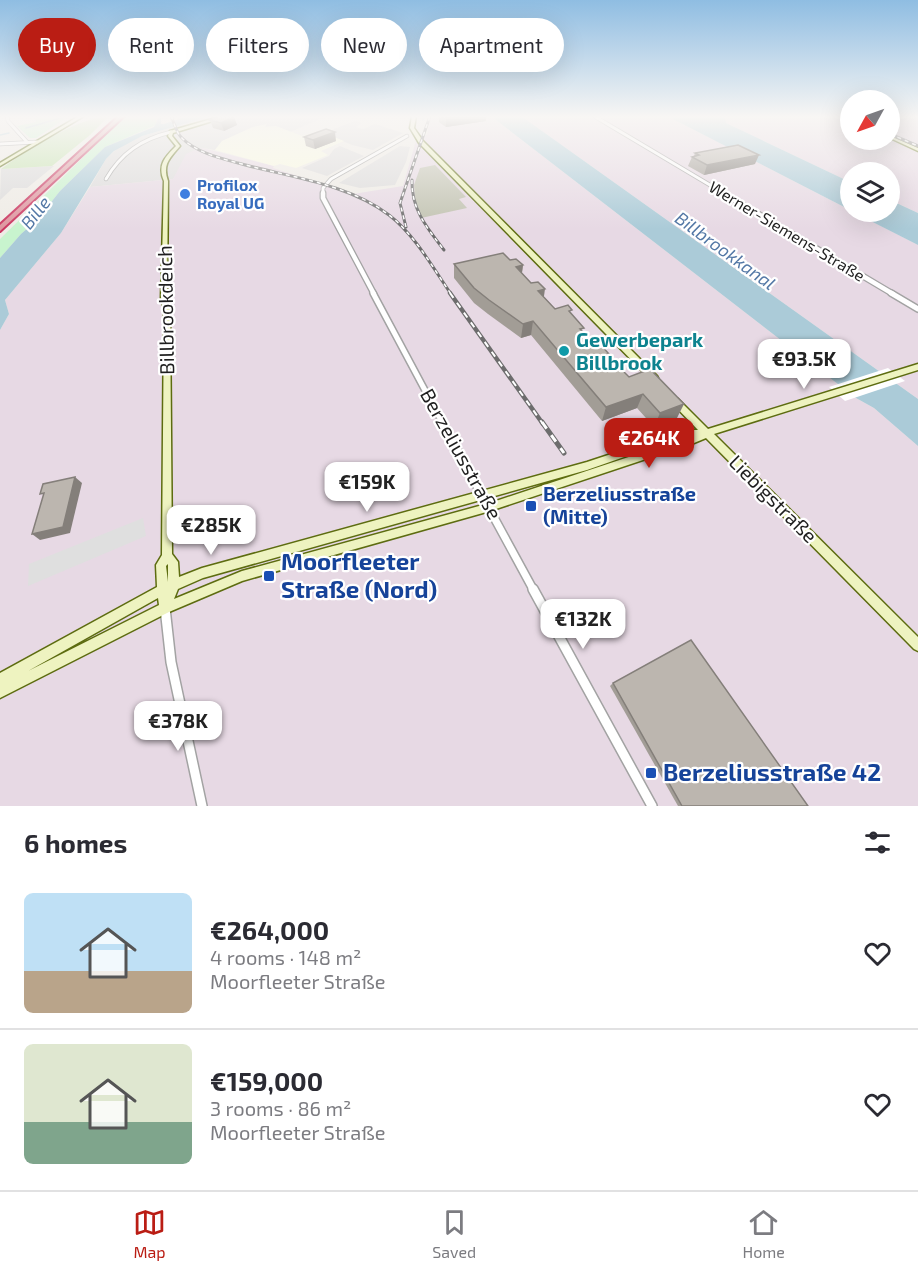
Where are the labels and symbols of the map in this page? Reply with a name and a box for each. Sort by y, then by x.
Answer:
north arrow [840,90,900,150]
place label: Profilox Royal UG [197,175,264,213]
street label: Werner-Siemens-Straße [706,176,869,285]
marker: Profilox Royal UG [178,187,192,201]
water label: Bille [16,191,55,233]
water label: Billbrookkanal [671,206,780,294]
street label: Billbrookdeich [152,245,178,375]
place label: Gewerbepark Billbrook [576,327,704,374]
pin: €93.5K [755,339,853,390]
marker: Gewerbepark Billbrook [557,344,571,358]
street label: Berzeliusstraße [416,384,508,523]
pin: €264K [607,418,691,469]
street label: Liebigstraße [725,449,823,547]
pin: €159K [325,462,409,513]
place label: Berzeliusstraße (Mitte) [543,481,696,528]
marker: Berzeliusstraße (Mitte) [524,499,538,513]
pin: €285K [169,505,253,556]
place label: Moorfleeter Straße (Nord) [281,546,437,603]
marker: Moorfleeter Straße (Nord) [262,569,276,583]
pin: €132K [541,599,625,650]
pin: €378K [136,701,220,752]
place label: Berzeliusstraße 42 [663,757,881,786]
marker: Berzeliusstraße 42 [644,766,658,780]

